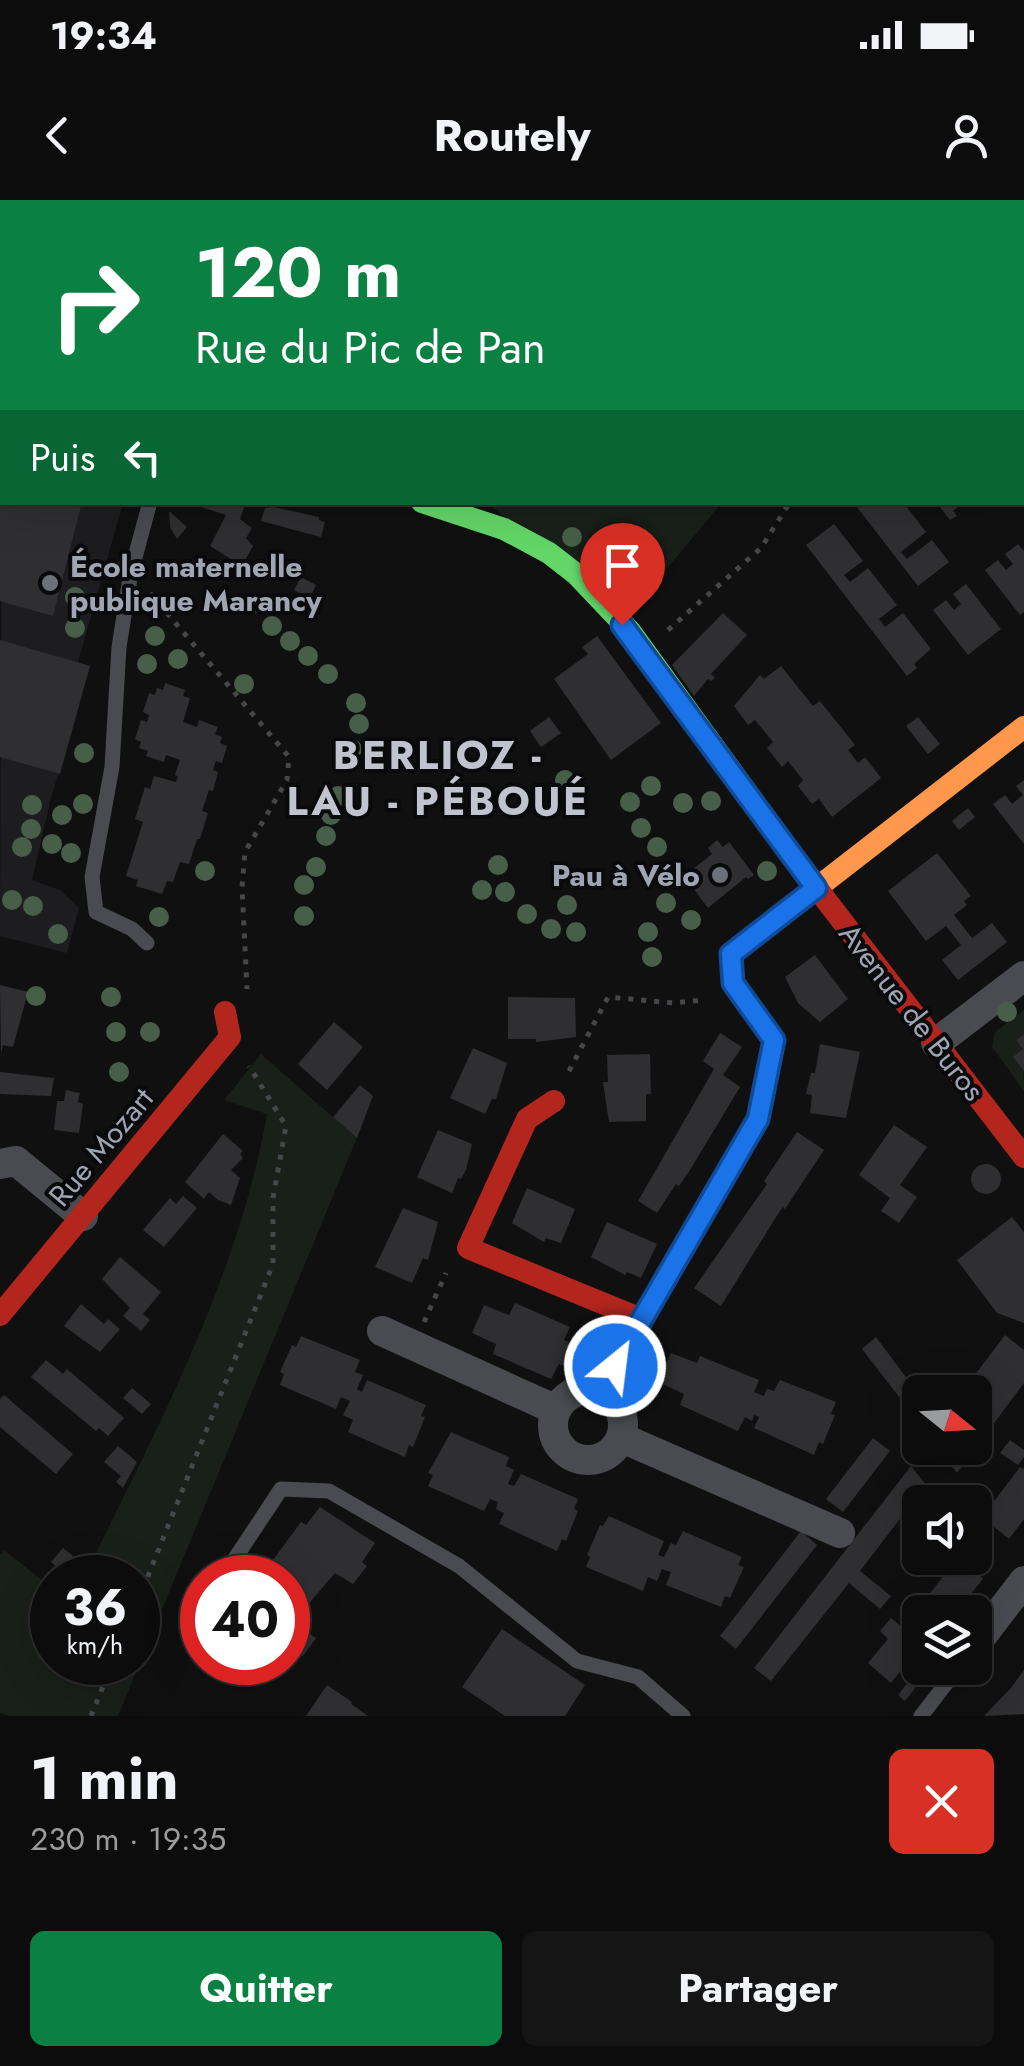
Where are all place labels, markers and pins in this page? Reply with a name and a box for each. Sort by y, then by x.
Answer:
pin [580,523,665,626]
place label: École maternelle publique Marancy [70,545,322,622]
marker: École maternelle publique Marancy [39,572,61,594]
place label: Pau à Vélo [552,854,700,897]
marker: Pau à Vélo [709,864,731,886]

